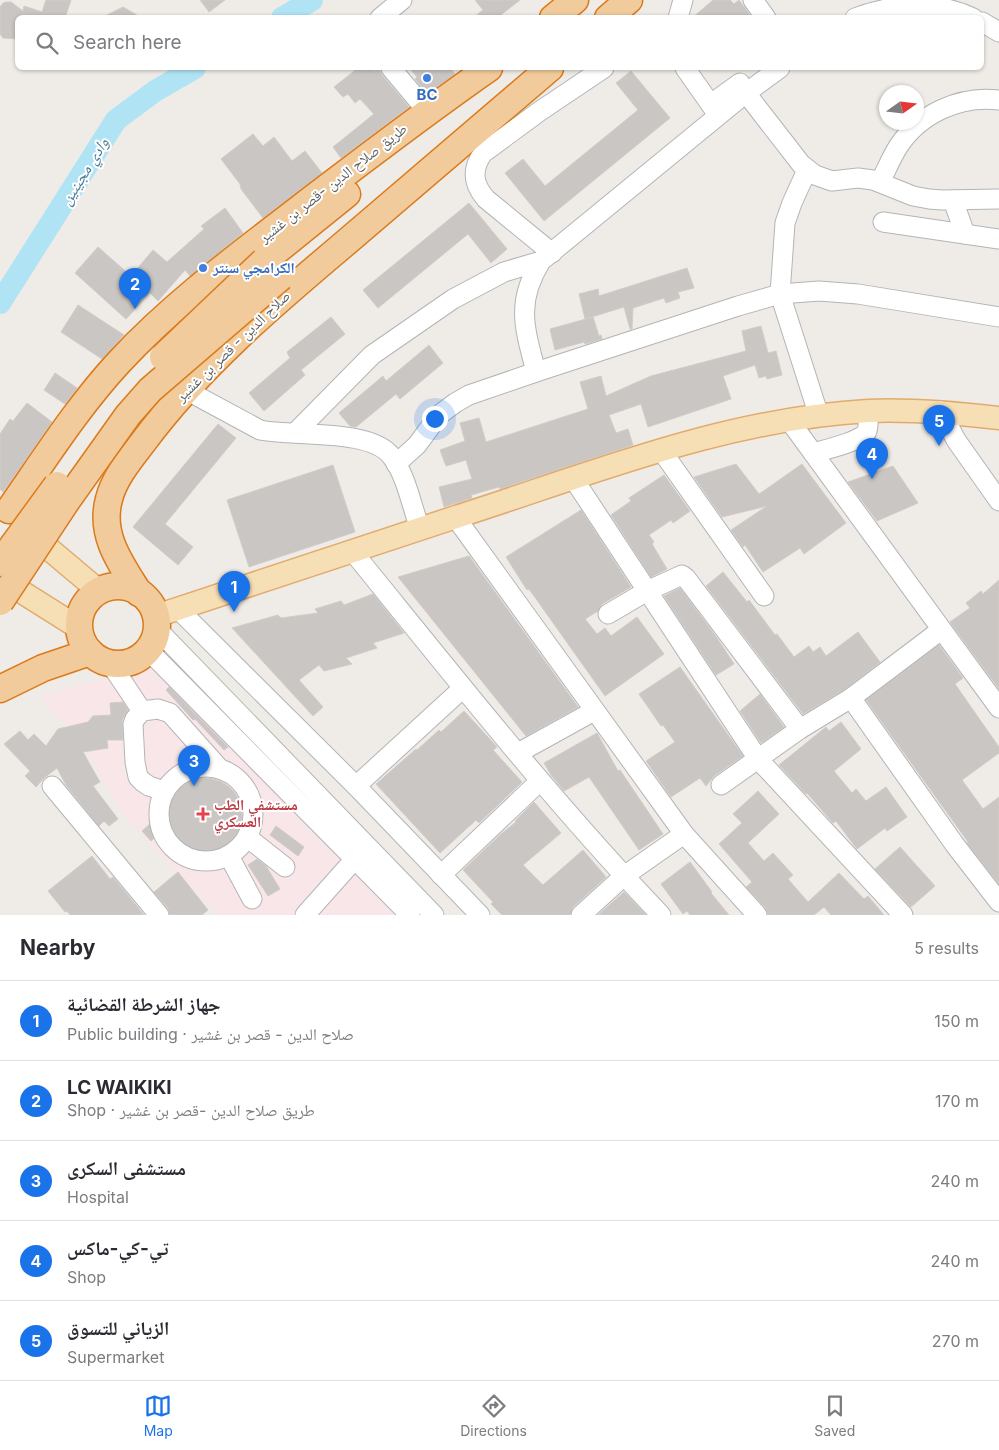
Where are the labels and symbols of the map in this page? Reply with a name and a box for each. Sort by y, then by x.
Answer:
marker: BC [421,72,433,84]
place label: BC [416,85,438,104]
north arrow [879,85,924,130]
street label: طريق صلاح الدين -قصر بن غشير [254,119,411,248]
water label: وادي مجينين [55,133,115,210]
place label: الكرامجي سنتر [212,258,295,280]
marker: الكرامجي سنتر [197,262,209,274]
pin: 2 [119,268,151,309]
street label: صلاح الدين - قصر بن غشير [171,286,295,407]
pin: 5 [923,405,955,446]
your location [422,406,448,432]
pin: 4 [856,438,888,479]
pin: 1 [218,571,250,612]
pin: 3 [178,745,210,786]
place label: مستشفي الطب العسكري [214,795,298,834]
marker: مستشفي الطب العسكري [196,807,210,821]

